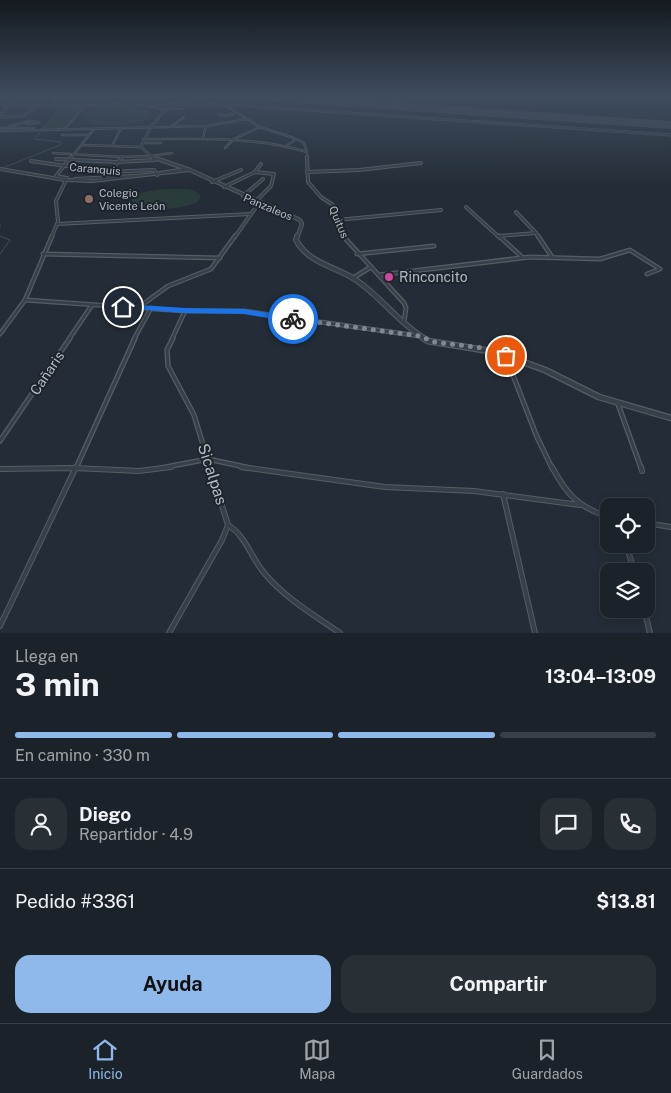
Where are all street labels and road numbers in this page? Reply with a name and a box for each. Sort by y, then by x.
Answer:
street label: Caranquis [69,161,122,177]
street label: Panzaleos [242,191,295,223]
street label: Quitus [327,204,351,240]
street label: Cañaris [27,348,67,398]
street label: Sicalpas [194,441,231,507]

